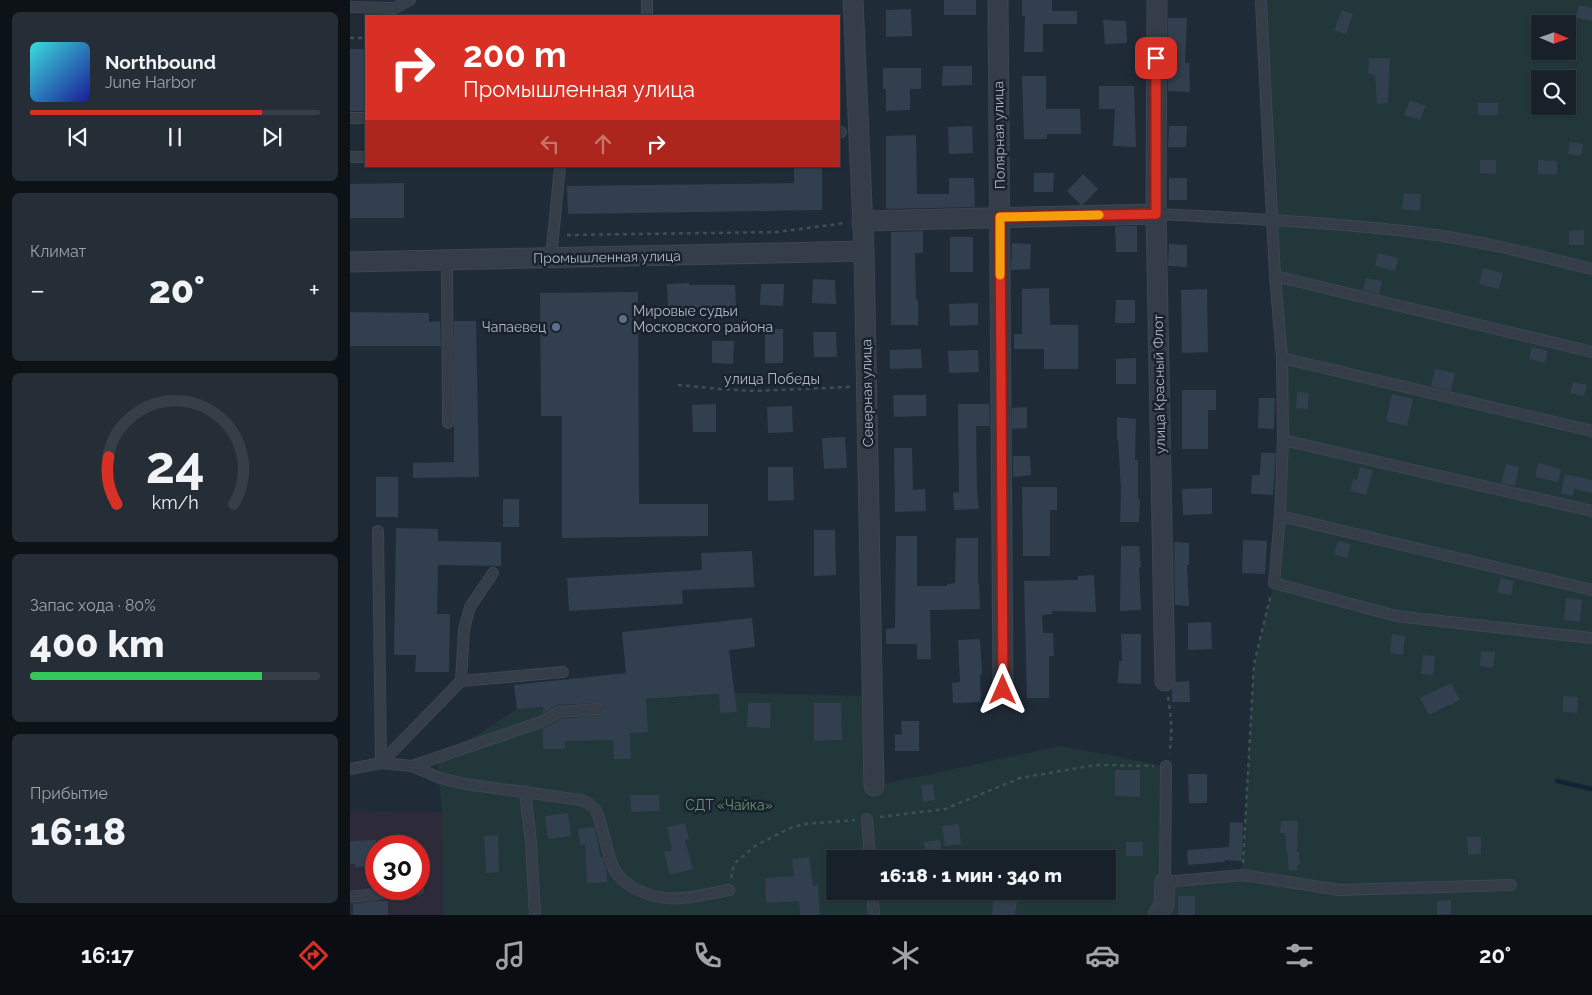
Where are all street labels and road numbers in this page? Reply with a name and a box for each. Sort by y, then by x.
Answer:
street label: Полярная улица [990,81,1008,189]
street label: Промышленная улица [533,248,681,266]
street label: улица Красный Флот [1150,314,1168,454]
street label: Северная улица [858,339,876,447]
street label: улица Победы [724,371,820,387]

